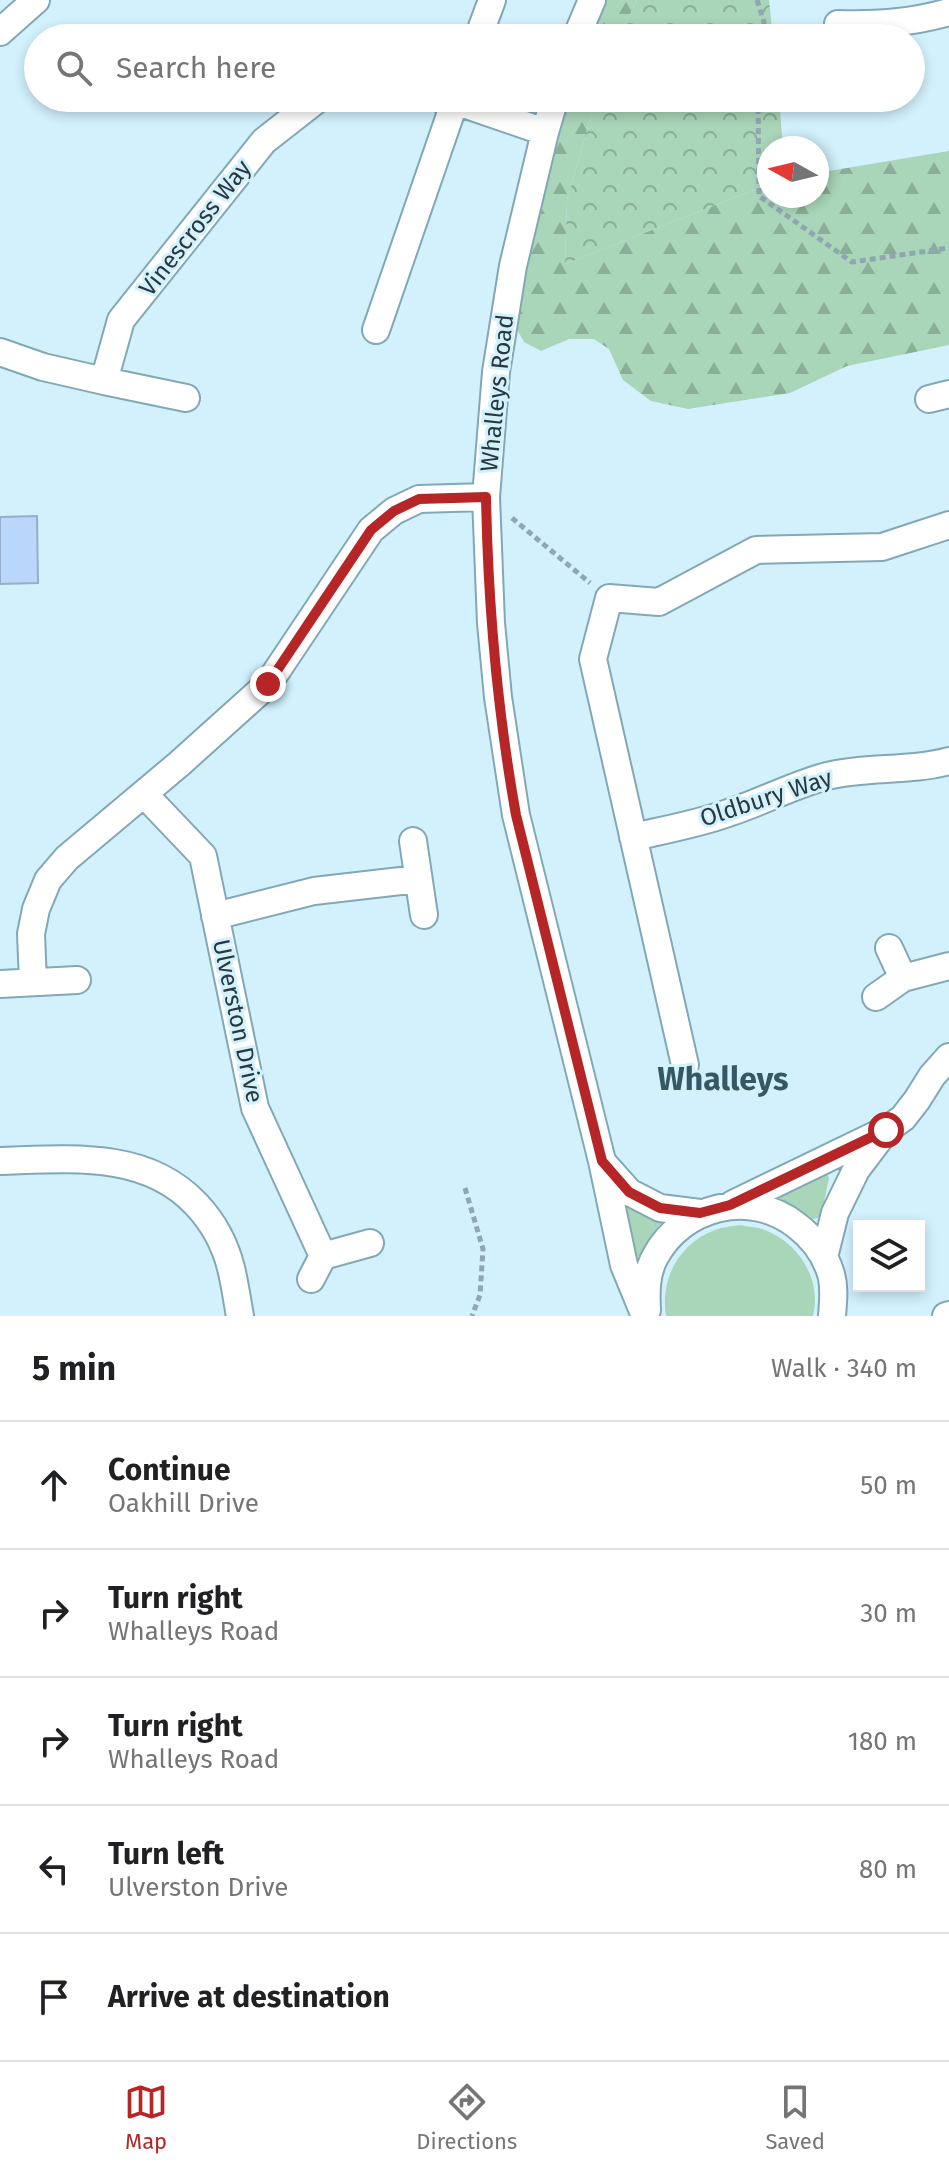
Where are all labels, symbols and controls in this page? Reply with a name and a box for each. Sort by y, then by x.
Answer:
search box [24,24,925,112]
icon: search [52,46,96,90]
text: Search here [116,50,276,86]
north arrow [757,136,829,208]
street label: Vinescross Way [133,154,257,301]
street label: Whalleys Road [475,313,519,473]
route end [250,666,286,702]
street label: Oldbury Way [696,763,836,833]
street label: Ulverston Drive [207,937,269,1105]
district label: Whalleys [658,1060,788,1098]
route start [868,1112,904,1148]
map controls [853,1220,925,1292]
button: layers [853,1220,925,1292]
text: 5 min [32,1348,116,1389]
text: Walk · 340 m [771,1353,917,1384]
text: Continue [108,1452,231,1488]
icon: ahead [32,1463,76,1507]
text: 50 m [860,1470,917,1501]
text: Oakhill Drive [108,1488,259,1519]
text: Turn right [108,1580,243,1616]
icon: right [32,1591,76,1635]
text: 30 m [860,1598,917,1629]
text: Whalleys Road [108,1616,279,1647]
text: Turn right [108,1708,243,1744]
icon: right [32,1719,76,1763]
text: 180 m [848,1726,917,1757]
text: Whalleys Road [108,1744,279,1775]
text: Turn left [108,1836,224,1872]
icon: left [32,1847,76,1891]
text: 80 m [859,1854,917,1885]
text: Ulverston Drive [108,1872,289,1903]
icon: arrive [32,1975,76,2019]
text: Arrive at destination [108,1979,390,2015]
tab: Map [124,2080,168,2155]
tab: Directions [416,2080,517,2155]
tab: Saved [765,2080,825,2155]

